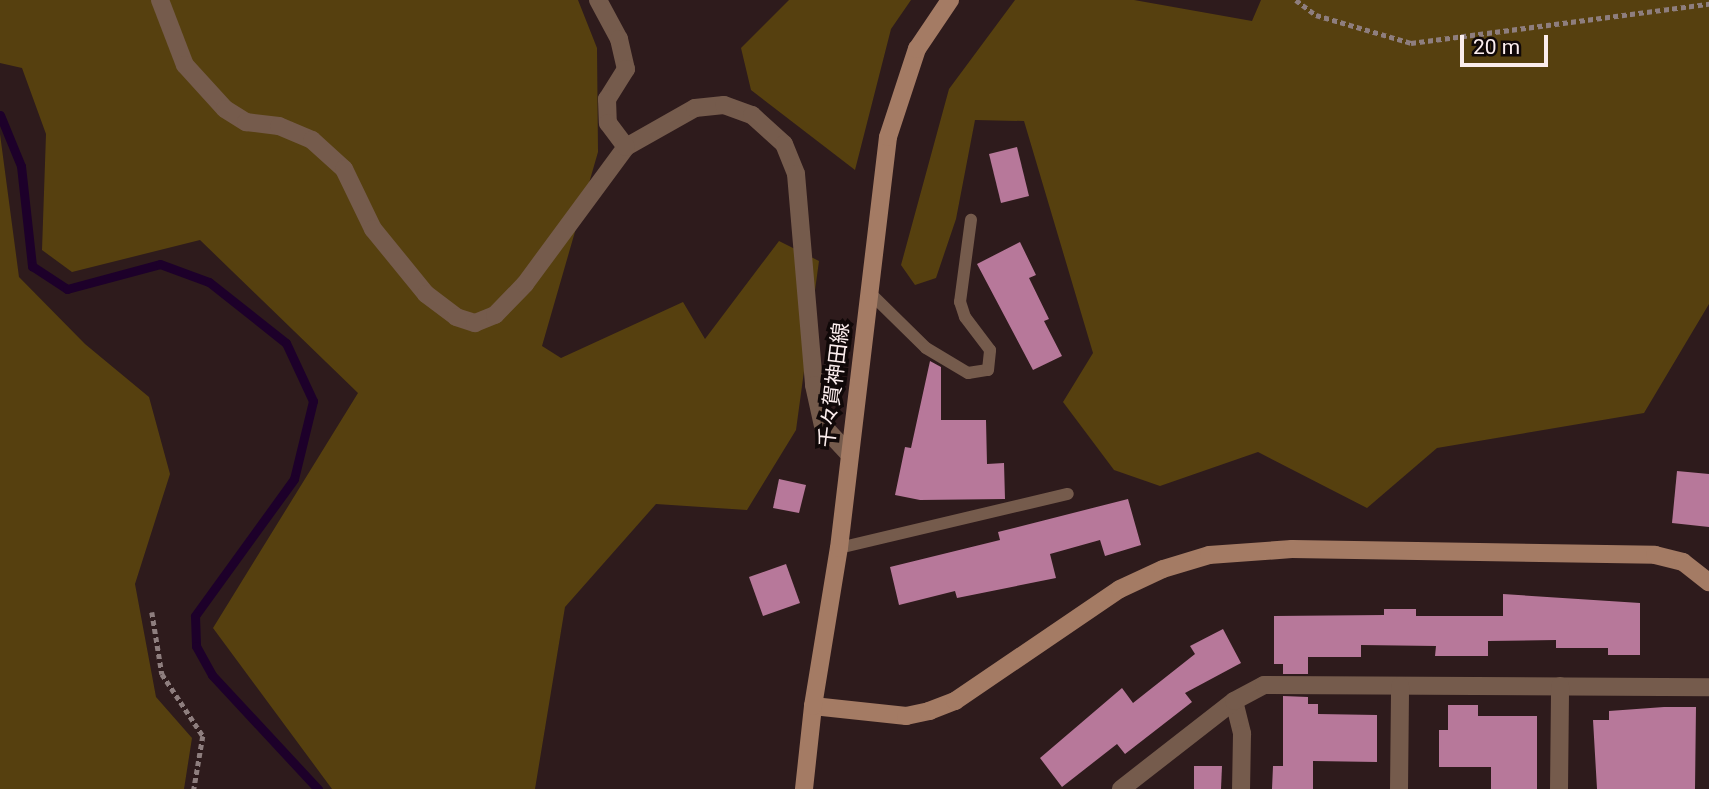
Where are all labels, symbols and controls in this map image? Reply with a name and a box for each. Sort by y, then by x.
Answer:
scale bar [1464,21,1552,65]
text: 20 m [1473,35,1520,59]
street label: 千々賀神田線 [814,321,854,449]

